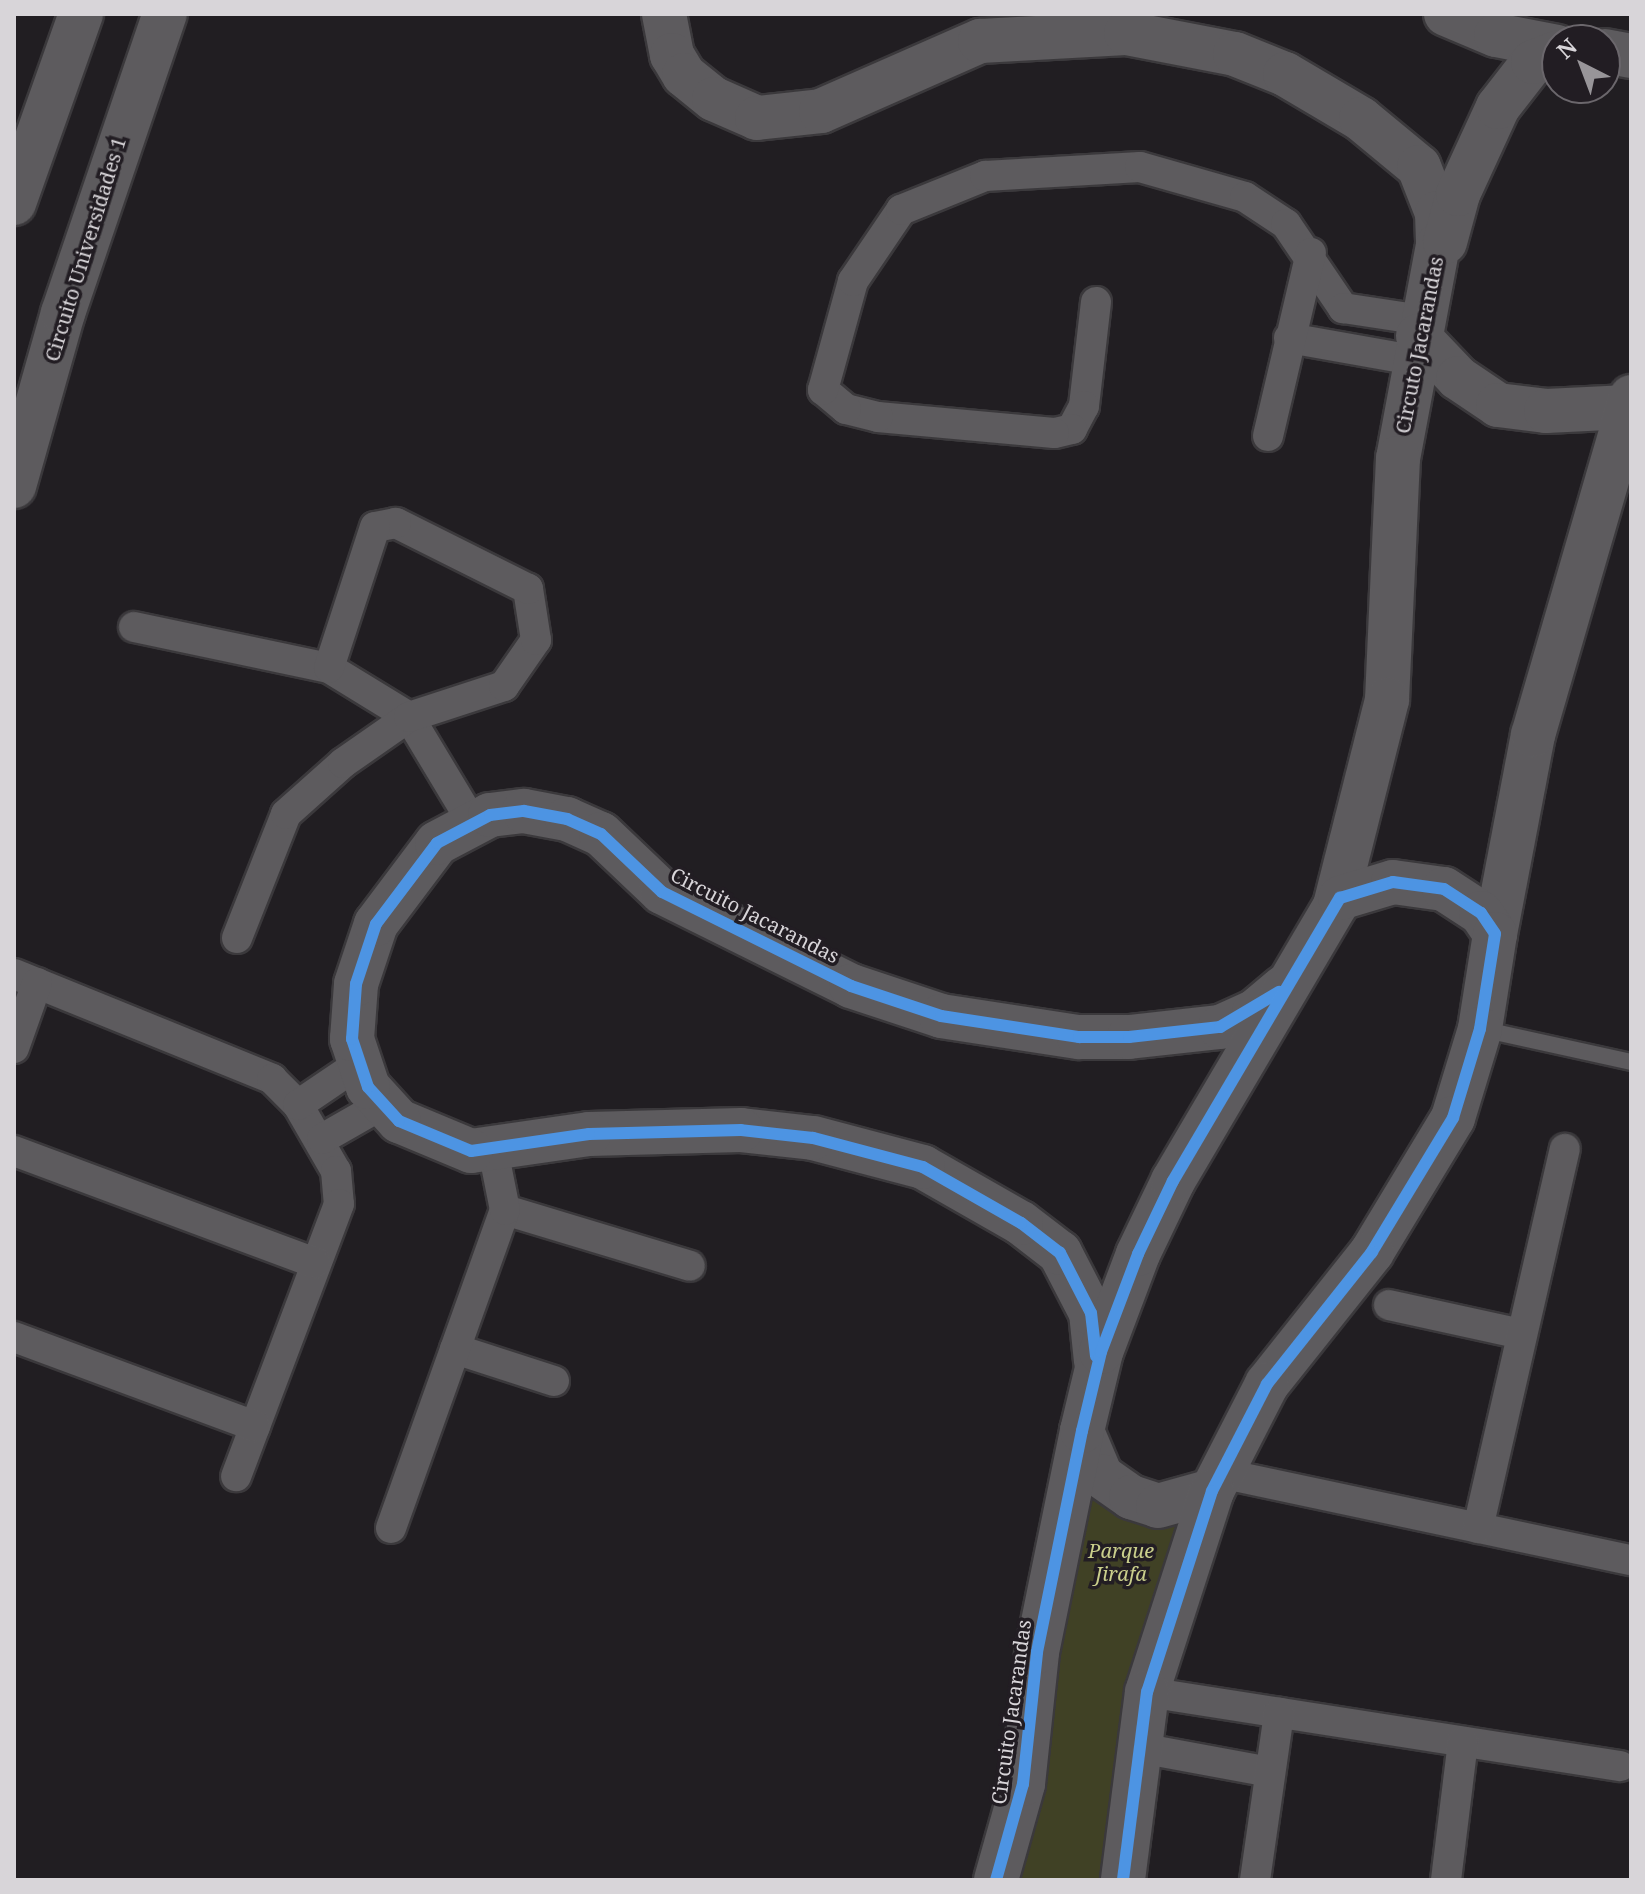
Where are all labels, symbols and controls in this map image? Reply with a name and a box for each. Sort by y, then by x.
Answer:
north arrow [1541,24,1621,104]
text: N [1550,31,1583,65]
street label: Circuito Universidades 1 [39,134,131,364]
street label: Circuto Jacarandas [1390,255,1448,435]
street label: Circuito Jacarandas [667,862,843,968]
park label: Parque Jirafa [1088,1538,1154,1585]
street label: Circuito Jacarandas [986,1618,1036,1806]

